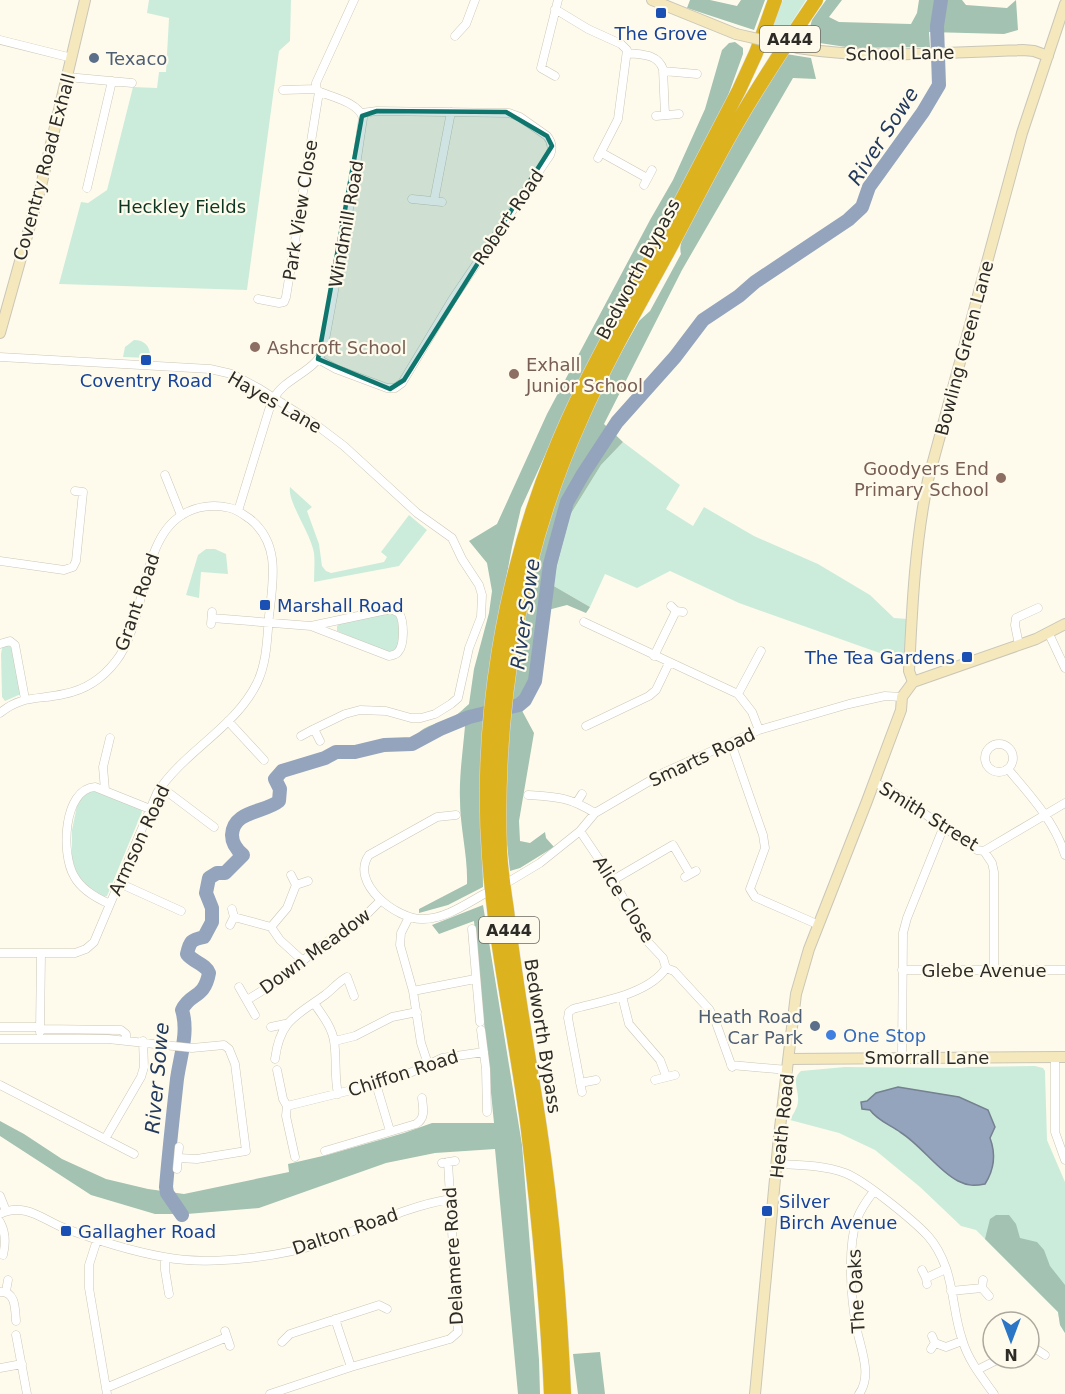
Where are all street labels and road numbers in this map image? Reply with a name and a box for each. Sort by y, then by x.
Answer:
road number: A444 [760,26,820,52]
street label: School Lane [845,42,955,64]
street label: Coventry Road Exhall [9,71,79,263]
street label: Park View Close [279,138,321,282]
street label: Windmill Road [324,159,368,289]
street label: Robert Road [468,165,548,269]
street label: Bedworth Bypass [592,195,684,343]
street label: Bowling Green Lane [931,258,997,438]
street label: Hayes Lane [224,367,326,437]
street label: Grant Road [111,550,163,654]
street label: Smarts Road [646,723,758,791]
street label: Smith Street [876,777,982,855]
street label: Armson Road [104,781,174,899]
street label: Alice Close [589,852,659,946]
street label: Down Meadow [256,904,374,998]
road number: A444 [479,917,539,943]
street label: Bedworth Bypass [520,957,566,1115]
street label: Glebe Avenue [921,960,1047,981]
street label: Chiffon Road [345,1045,461,1101]
street label: Smorrall Lane [865,1047,989,1068]
street label: Heath Road [766,1073,798,1179]
street label: Delamere Road [439,1186,467,1326]
street label: Dalton Road [289,1203,401,1259]
street label: The Oaks [843,1248,869,1335]

